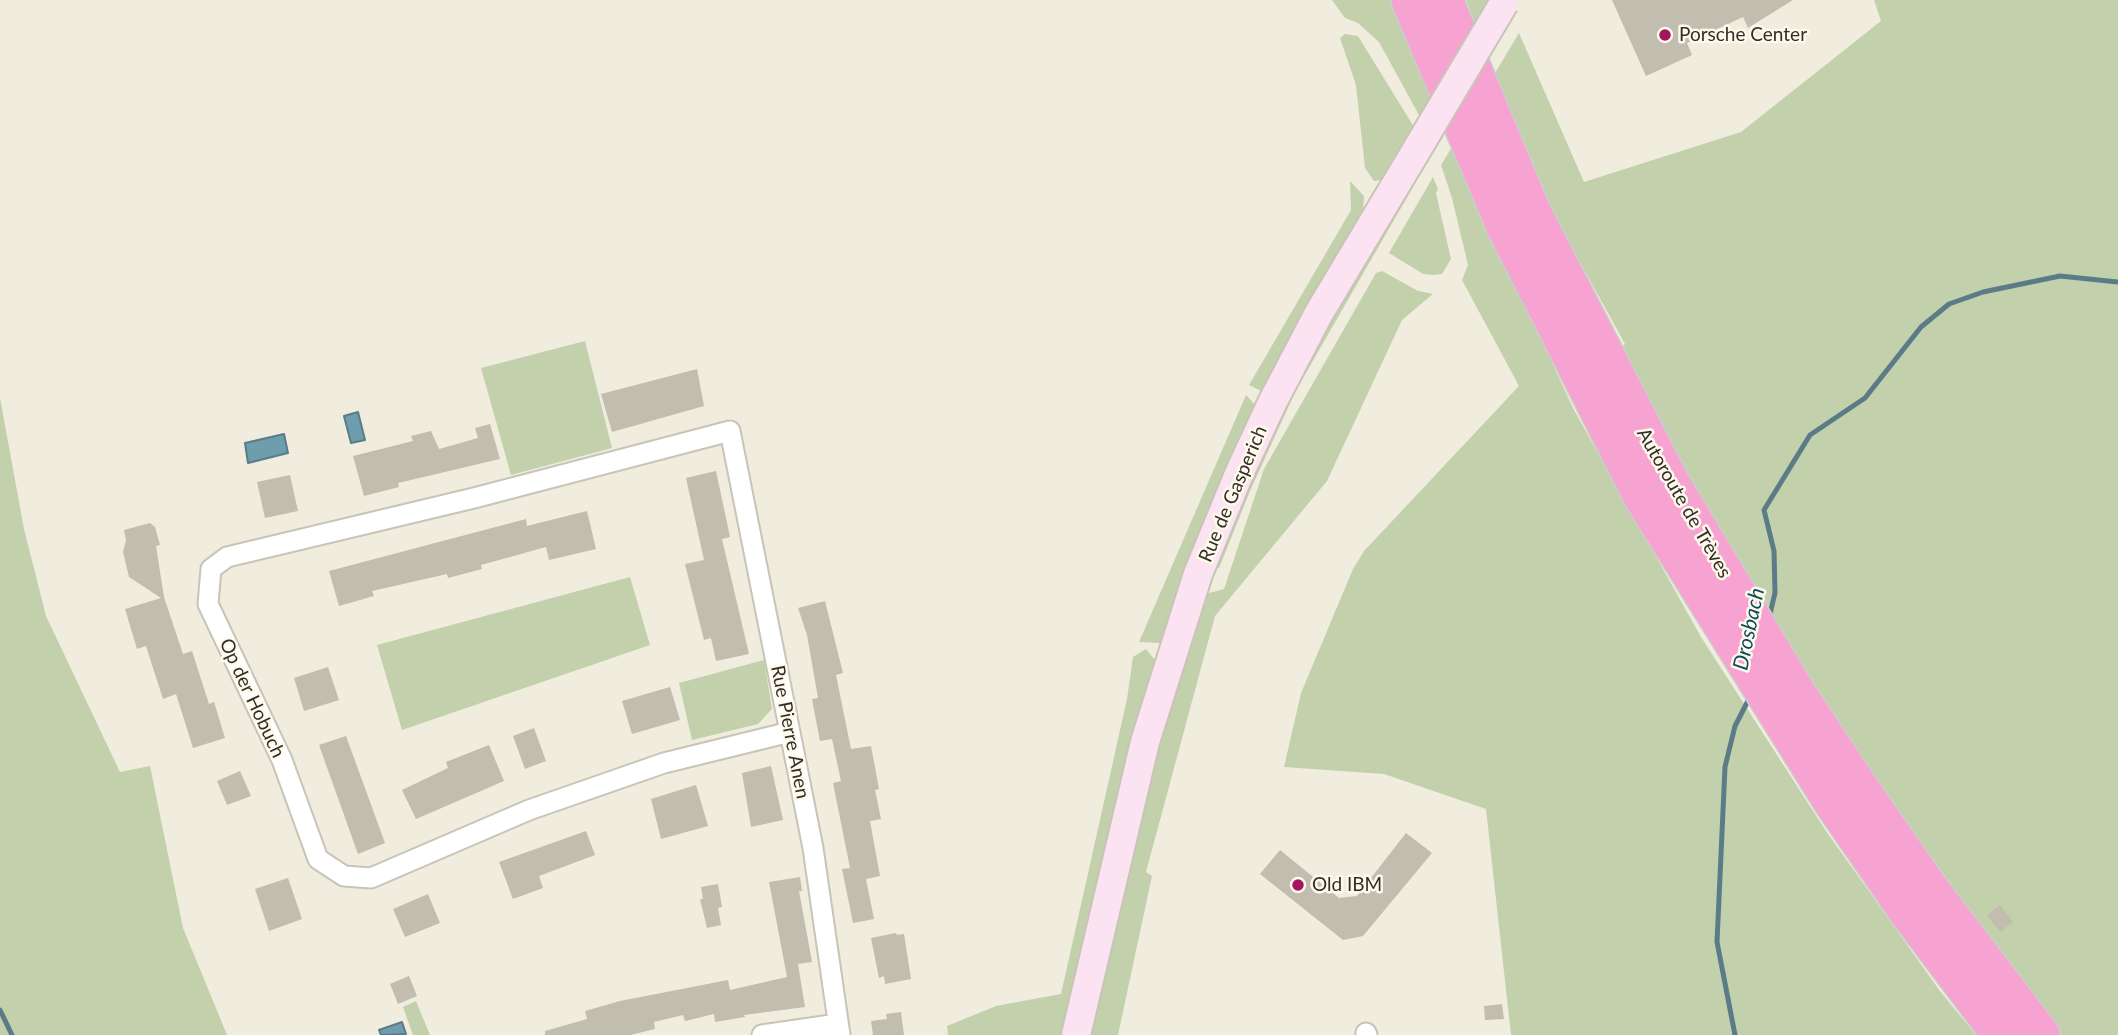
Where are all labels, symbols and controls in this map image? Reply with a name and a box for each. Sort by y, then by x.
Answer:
place label: Porsche Center [1679,24,1807,46]
marker: Porsche Center [1657,27,1673,43]
street label: Rue de Gasperich [1194,422,1272,566]
street label: Autoroute de Trèves [1632,424,1736,582]
water label: Drosbach [1728,586,1770,672]
street label: Op der Hobuch [214,635,290,761]
street label: Rue Pierre Anen [766,663,814,801]
place label: Old IBM [1312,874,1382,896]
marker: Old IBM [1290,877,1306,893]

